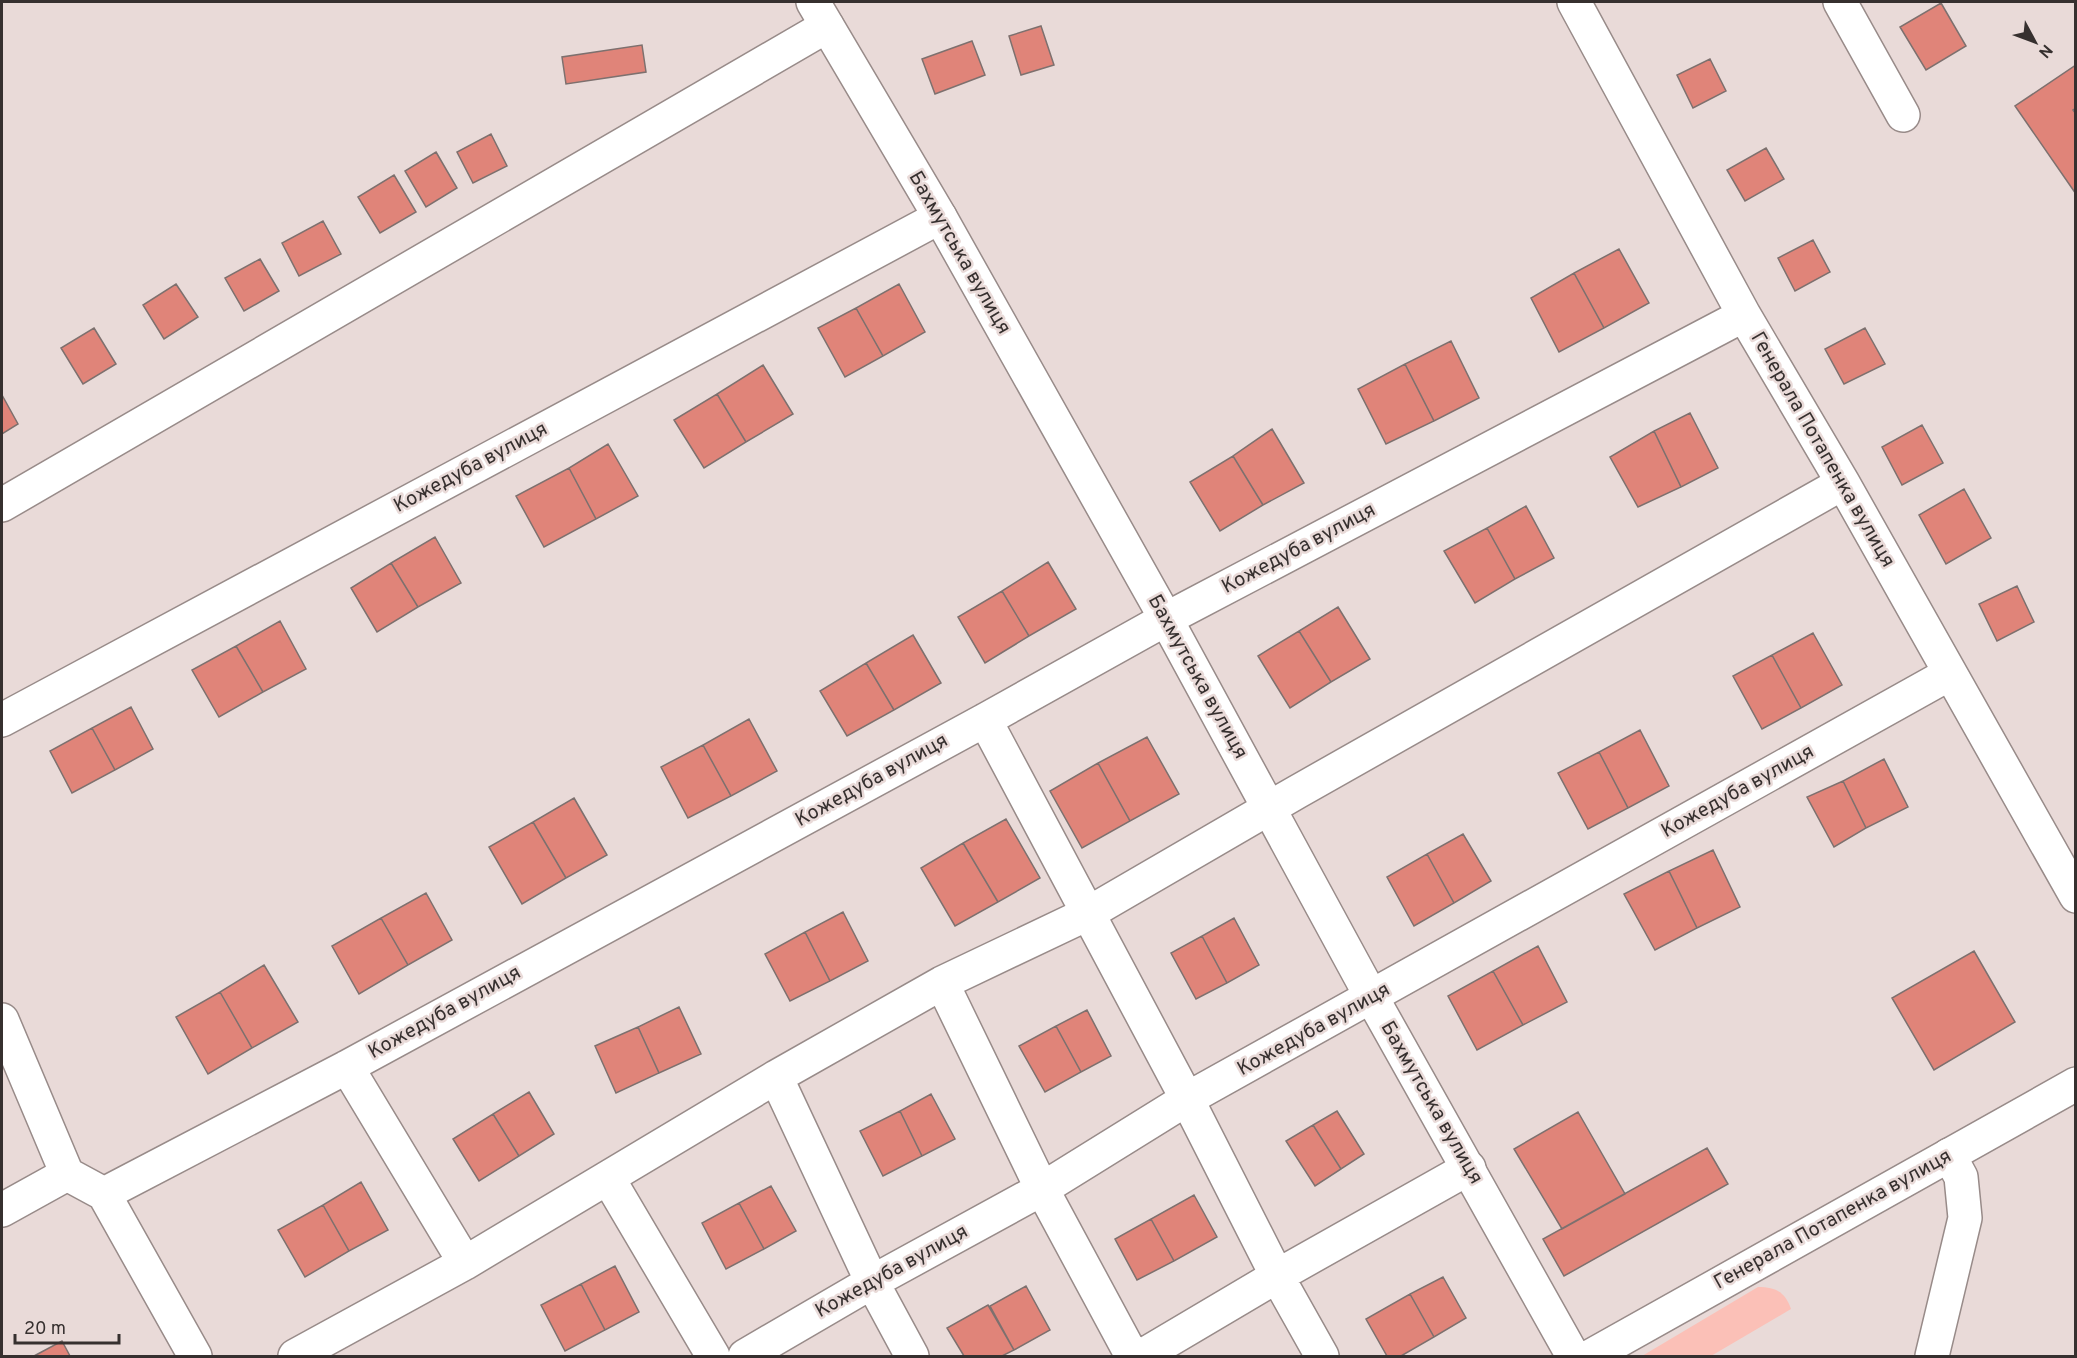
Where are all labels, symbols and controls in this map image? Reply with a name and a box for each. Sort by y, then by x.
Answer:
north arrow [2005,12,2065,72]
text: N [2033,40,2056,61]
street label: Бахмутська вулиця [902,167,1016,339]
street label: Генерала Потапенка вулиця [1744,327,1900,573]
street label: Кожедуба вулиця [390,416,552,520]
street label: Кожедуба вулиця [1218,497,1380,601]
street label: Бахмутська вулиця [1141,590,1253,764]
street label: Кожедуба вулиця [791,728,953,834]
street label: Кожедуба вулиця [1657,739,1819,845]
street label: Кожедуба вулиця [364,960,526,1066]
street label: Кожедуба вулиця [1233,977,1395,1083]
street label: Бахмутська вулиця [1374,1017,1488,1189]
street label: Генерала Потапенка вулиця [1710,1144,1956,1296]
street label: Кожедуба вулиця [811,1219,973,1325]
scale bar [15,1307,118,1345]
text: 20 m [24,1318,66,1341]

